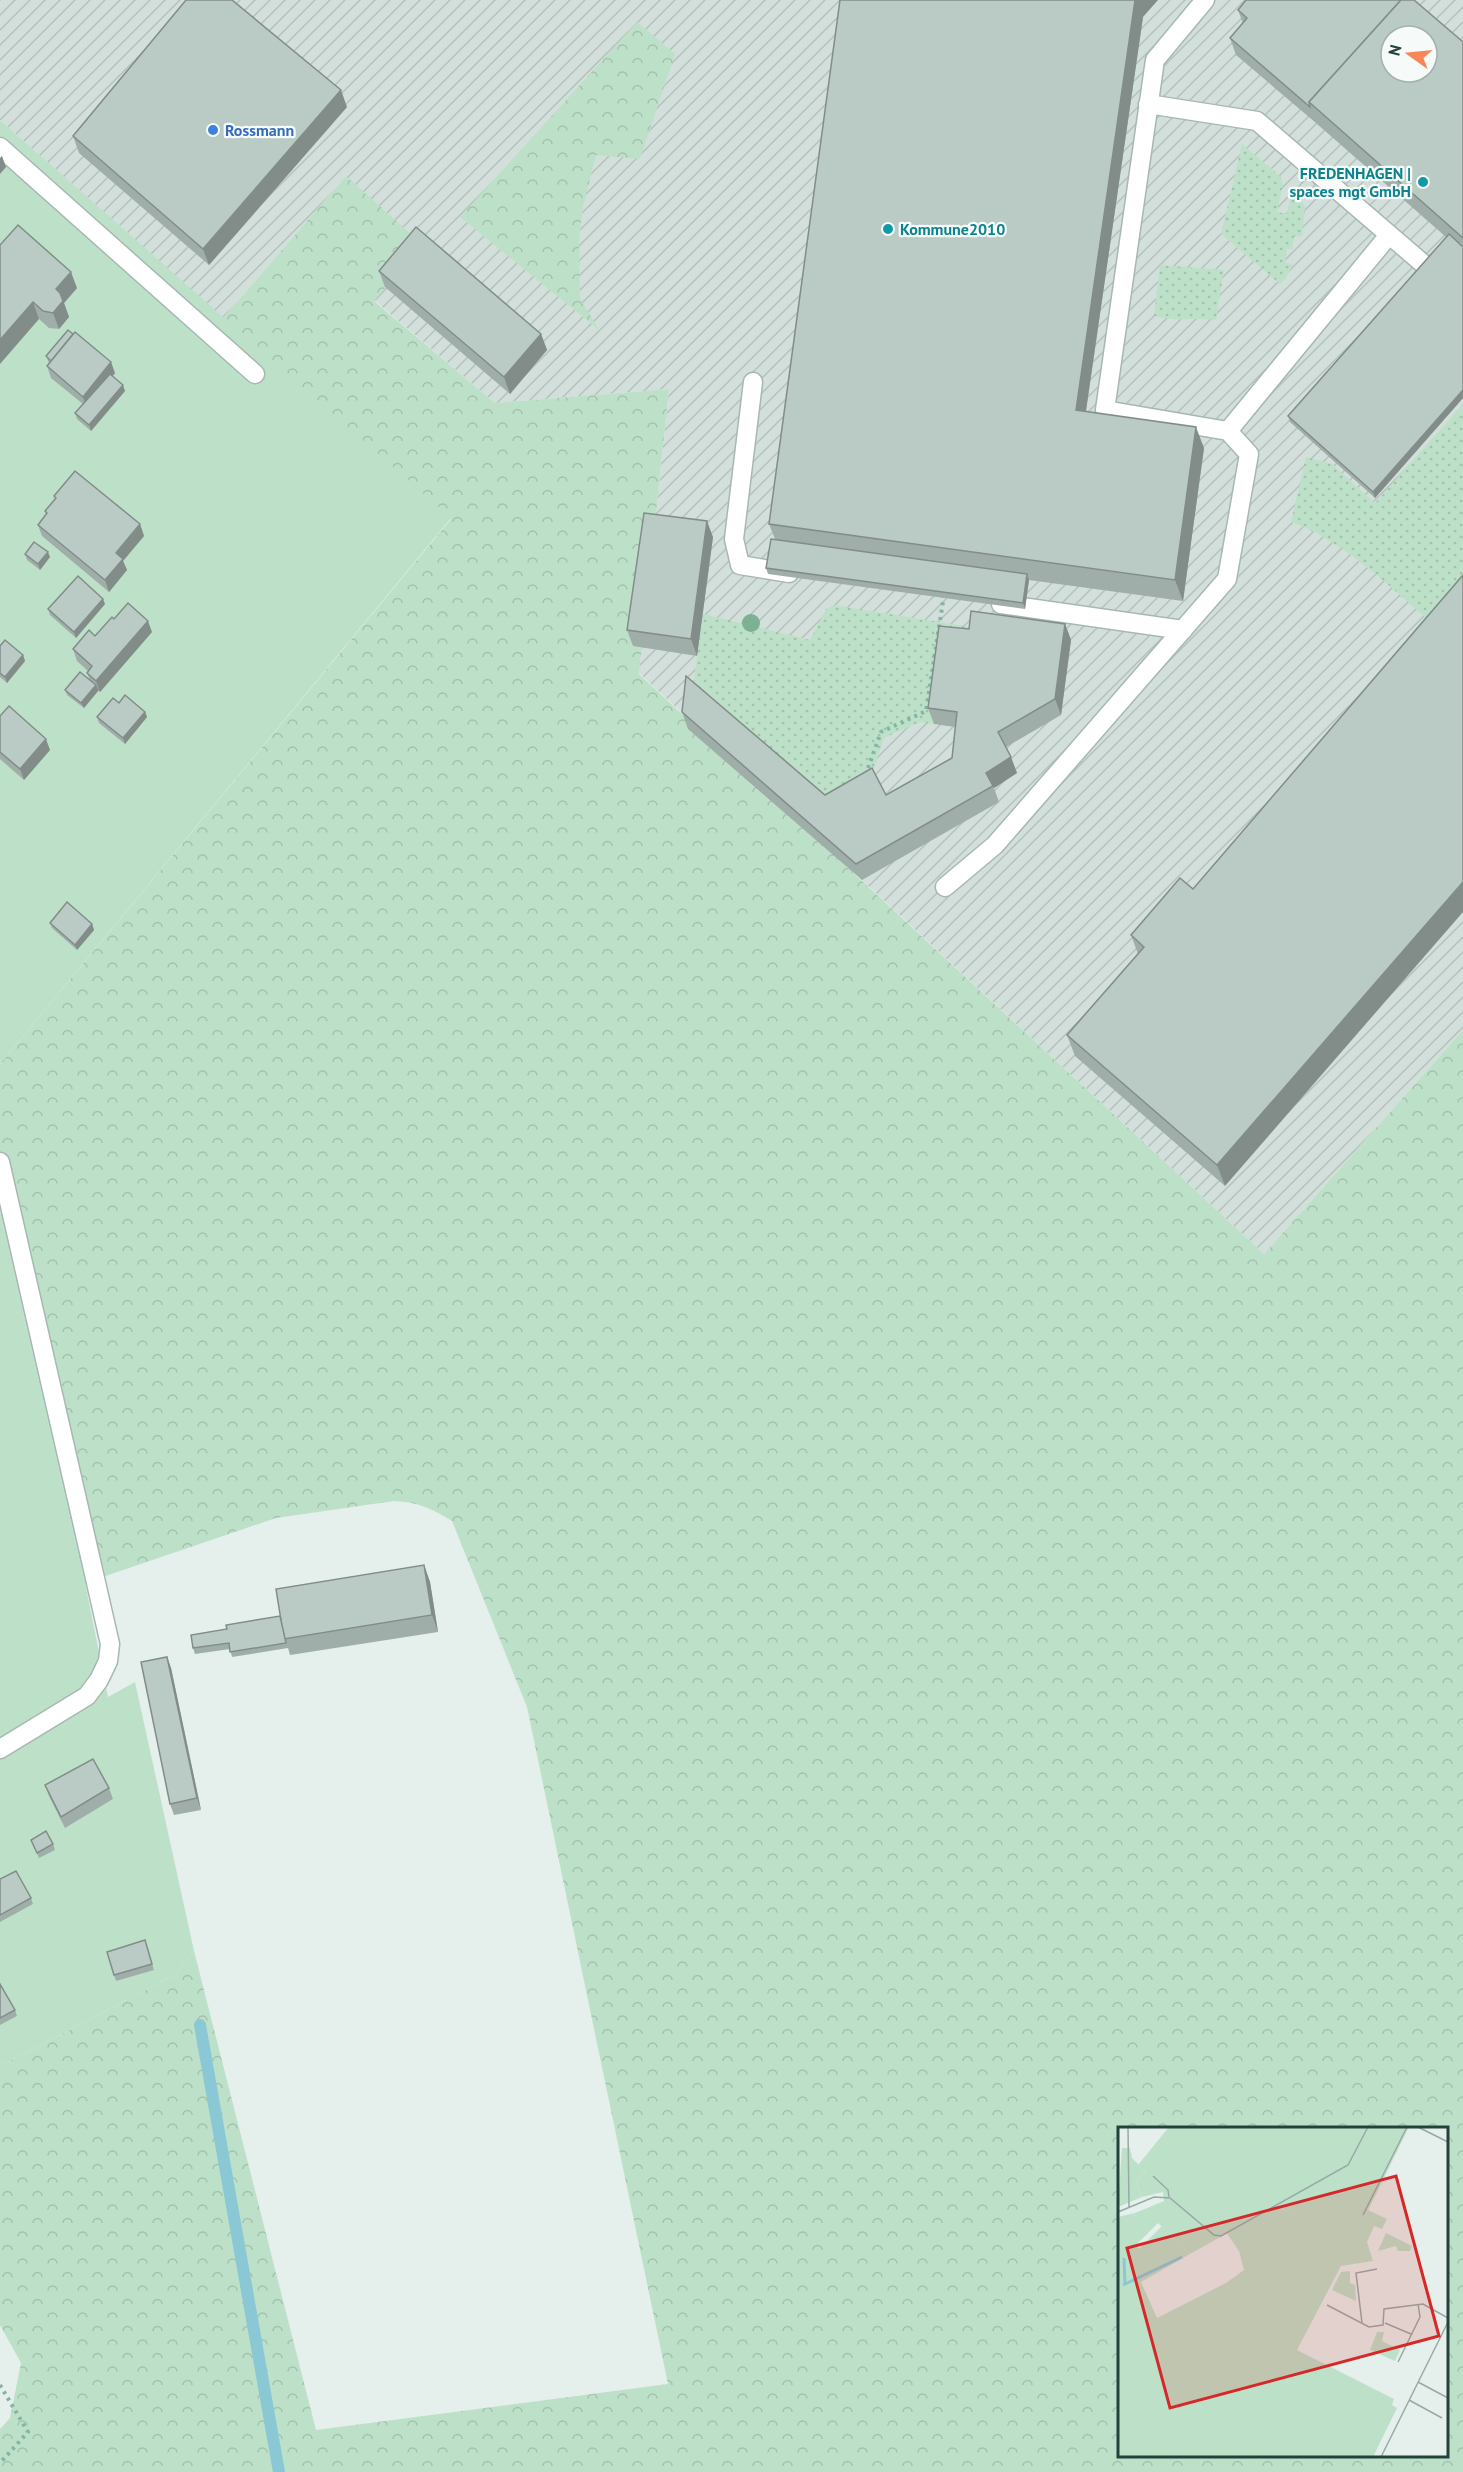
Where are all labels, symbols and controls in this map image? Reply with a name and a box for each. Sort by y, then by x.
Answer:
north arrow [1379,24,1439,84]
text: N [1383,42,1406,58]
place label: Rossmann [225,120,294,140]
marker: Rossmann [206,123,220,137]
place label: FREDENHAGEN | spaces mgt GmbH [1290,163,1411,201]
marker: FREDENHAGEN | spaces mgt GmbH [1416,175,1430,189]
place label: Kommune2010 [900,219,1005,239]
marker: Kommune2010 [881,222,895,236]
inset map [1118,2127,1448,2457]

